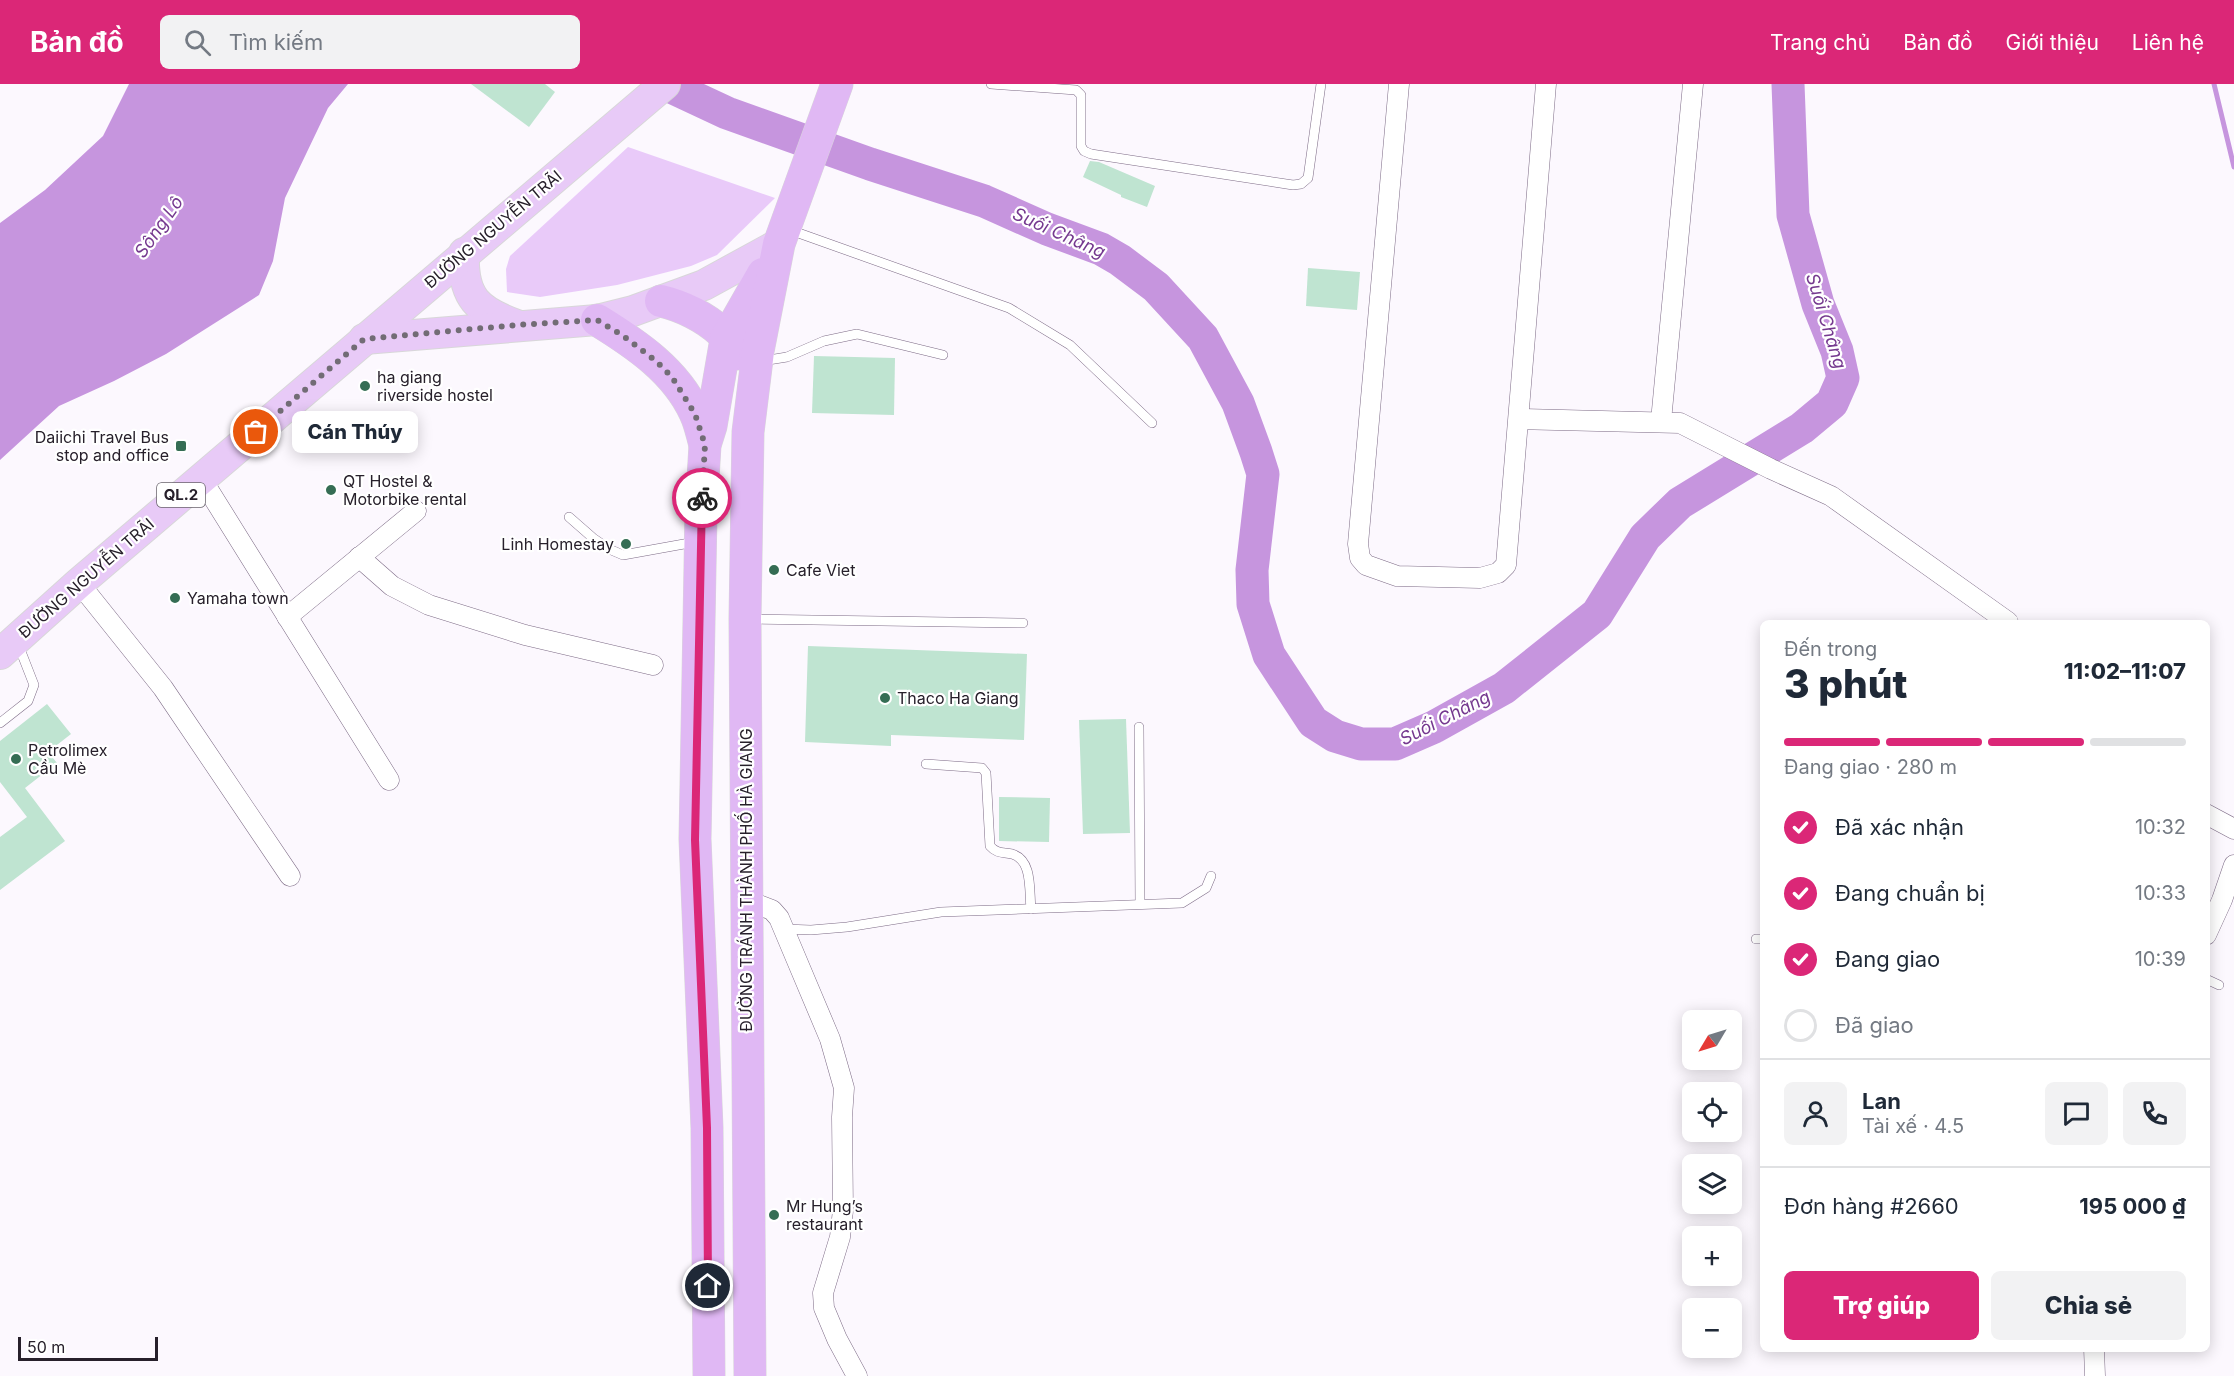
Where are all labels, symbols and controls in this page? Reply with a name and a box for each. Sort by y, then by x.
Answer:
search box [160,15,580,69]
text: Bản đồ [30,25,124,59]
icon: search [181,26,214,59]
text: Tìm kiếm [229,29,323,55]
text: Trang chủ [1770,30,1870,55]
text: Bản đồ [1903,30,1973,55]
text: Giới thiệu [2006,30,2099,55]
text: Liên hệ [2132,30,2204,55]
street label: ĐƯỜNG NGUYỄN TRÃI [419,164,566,292]
water label: Sông Lô [130,192,187,261]
water label: Suối Châng [1010,203,1109,262]
water label: Suối Châng [1802,270,1851,371]
place label: ha giang riverside hostel [377,367,493,405]
marker: ha giang riverside hostel [358,379,372,393]
pin [230,406,281,457]
callout: Cán Thúy [292,411,418,453]
icon: bag [239,415,272,448]
text: Cán Thúy [307,420,403,444]
place label: Daiichi Travel Bus stop and office [35,427,169,465]
marker: Daiichi Travel Bus stop and office [174,439,188,453]
courier [672,468,732,528]
place label: QT Hostel & Motorbike rental [343,471,467,509]
icon: bike [686,482,719,515]
road number: QL.2 [157,483,205,507]
marker: QT Hostel & Motorbike rental [324,483,338,497]
street label: ĐƯỜNG NGUYỄN TRÃI [13,512,158,642]
place label: Linh Homestay [501,534,614,554]
marker: Linh Homestay [619,537,633,551]
place label: Cafe Viet [786,560,855,580]
marker: Cafe Viet [767,563,781,577]
place label: Yamaha town [187,588,289,608]
marker: Yamaha town [168,591,182,605]
text: Đến trong [1784,637,1877,661]
text: 11:02–11:07 [2064,658,2186,684]
text: 3 phút [1784,660,1907,707]
water label: Suối Châng [1396,686,1494,749]
place label: Thaco Ha Giang [897,688,1018,708]
marker: Thaco Ha Giang [878,691,892,705]
street label: ĐƯỜNG TRÁNH THÀNH PHỐ HÀ GIANG [734,728,756,1032]
place label: Petrolimex Cầu Mè [28,740,108,778]
marker: Petrolimex Cầu Mè [9,752,23,766]
text: Đang giao · 280 m [1784,755,1957,779]
icon: check [1784,811,1817,844]
text: Đã xác nhận [1835,814,1964,840]
text: 10:32 [2135,815,2186,839]
icon: check [1784,877,1817,910]
text: Đang chuẩn bị [1835,880,1985,906]
text: 10:33 [2135,881,2186,905]
icon: check [1784,943,1817,976]
text: Đang giao [1835,946,1940,972]
text: 10:39 [2135,947,2186,971]
north arrow [1682,1010,1742,1070]
map controls [1682,1010,1742,1358]
text: Đã giao [1835,1012,1914,1038]
button: locate [1682,1082,1742,1142]
button: person [1784,1082,1847,1145]
button: chat [2045,1082,2108,1145]
button: phone [2123,1082,2186,1145]
text: Lan [1862,1088,1901,1114]
text: Tài xế · 4.5 [1862,1114,1964,1138]
button: layers [1682,1154,1742,1214]
text: Đơn hàng #2660 [1784,1193,1959,1219]
text: 195 000 ₫ [2079,1193,2186,1219]
place label: Mr Hung’s restaurant [786,1196,863,1234]
marker: Mr Hung’s restaurant [767,1208,781,1222]
button: + [1682,1226,1742,1286]
pin [682,1260,733,1311]
icon: home [691,1269,724,1302]
button: Trợ giúp [1784,1271,1979,1340]
button: Chia sẻ [1991,1271,2186,1340]
button: − [1682,1298,1742,1358]
scale bar [18,1334,158,1362]
text: 50 m [27,1337,65,1357]

